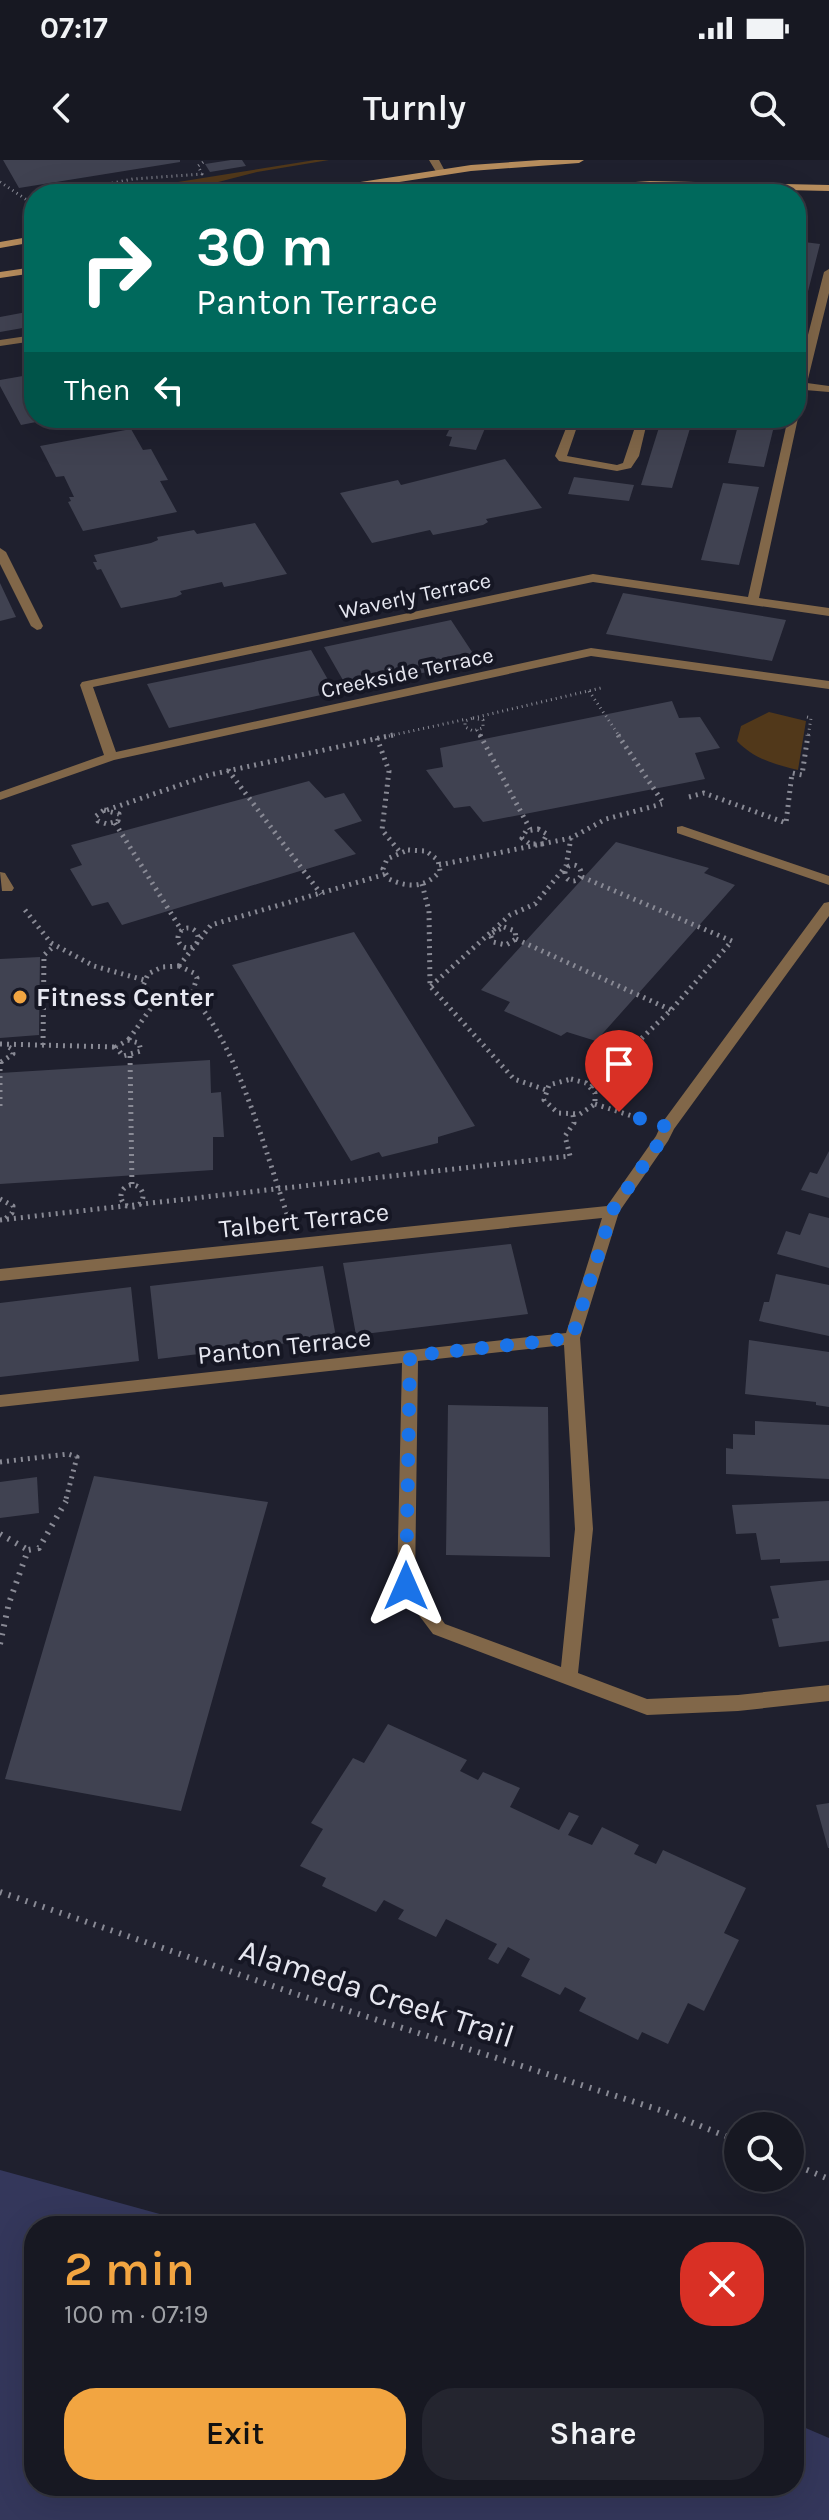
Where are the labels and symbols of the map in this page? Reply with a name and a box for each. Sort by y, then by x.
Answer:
street label: Waverly Terrace [337,567,493,625]
street label: Creekside Terrace [319,642,496,704]
place label: Fitness Center [36,982,214,1013]
marker: Fitness Center [11,988,29,1006]
pin [585,1030,653,1112]
street label: Talbert Terrace [218,1196,391,1245]
street label: Panton Terrace [196,1322,372,1371]
position arrow [364,1544,448,1628]
street label: Alameda Creek Trail [235,1932,519,2055]

